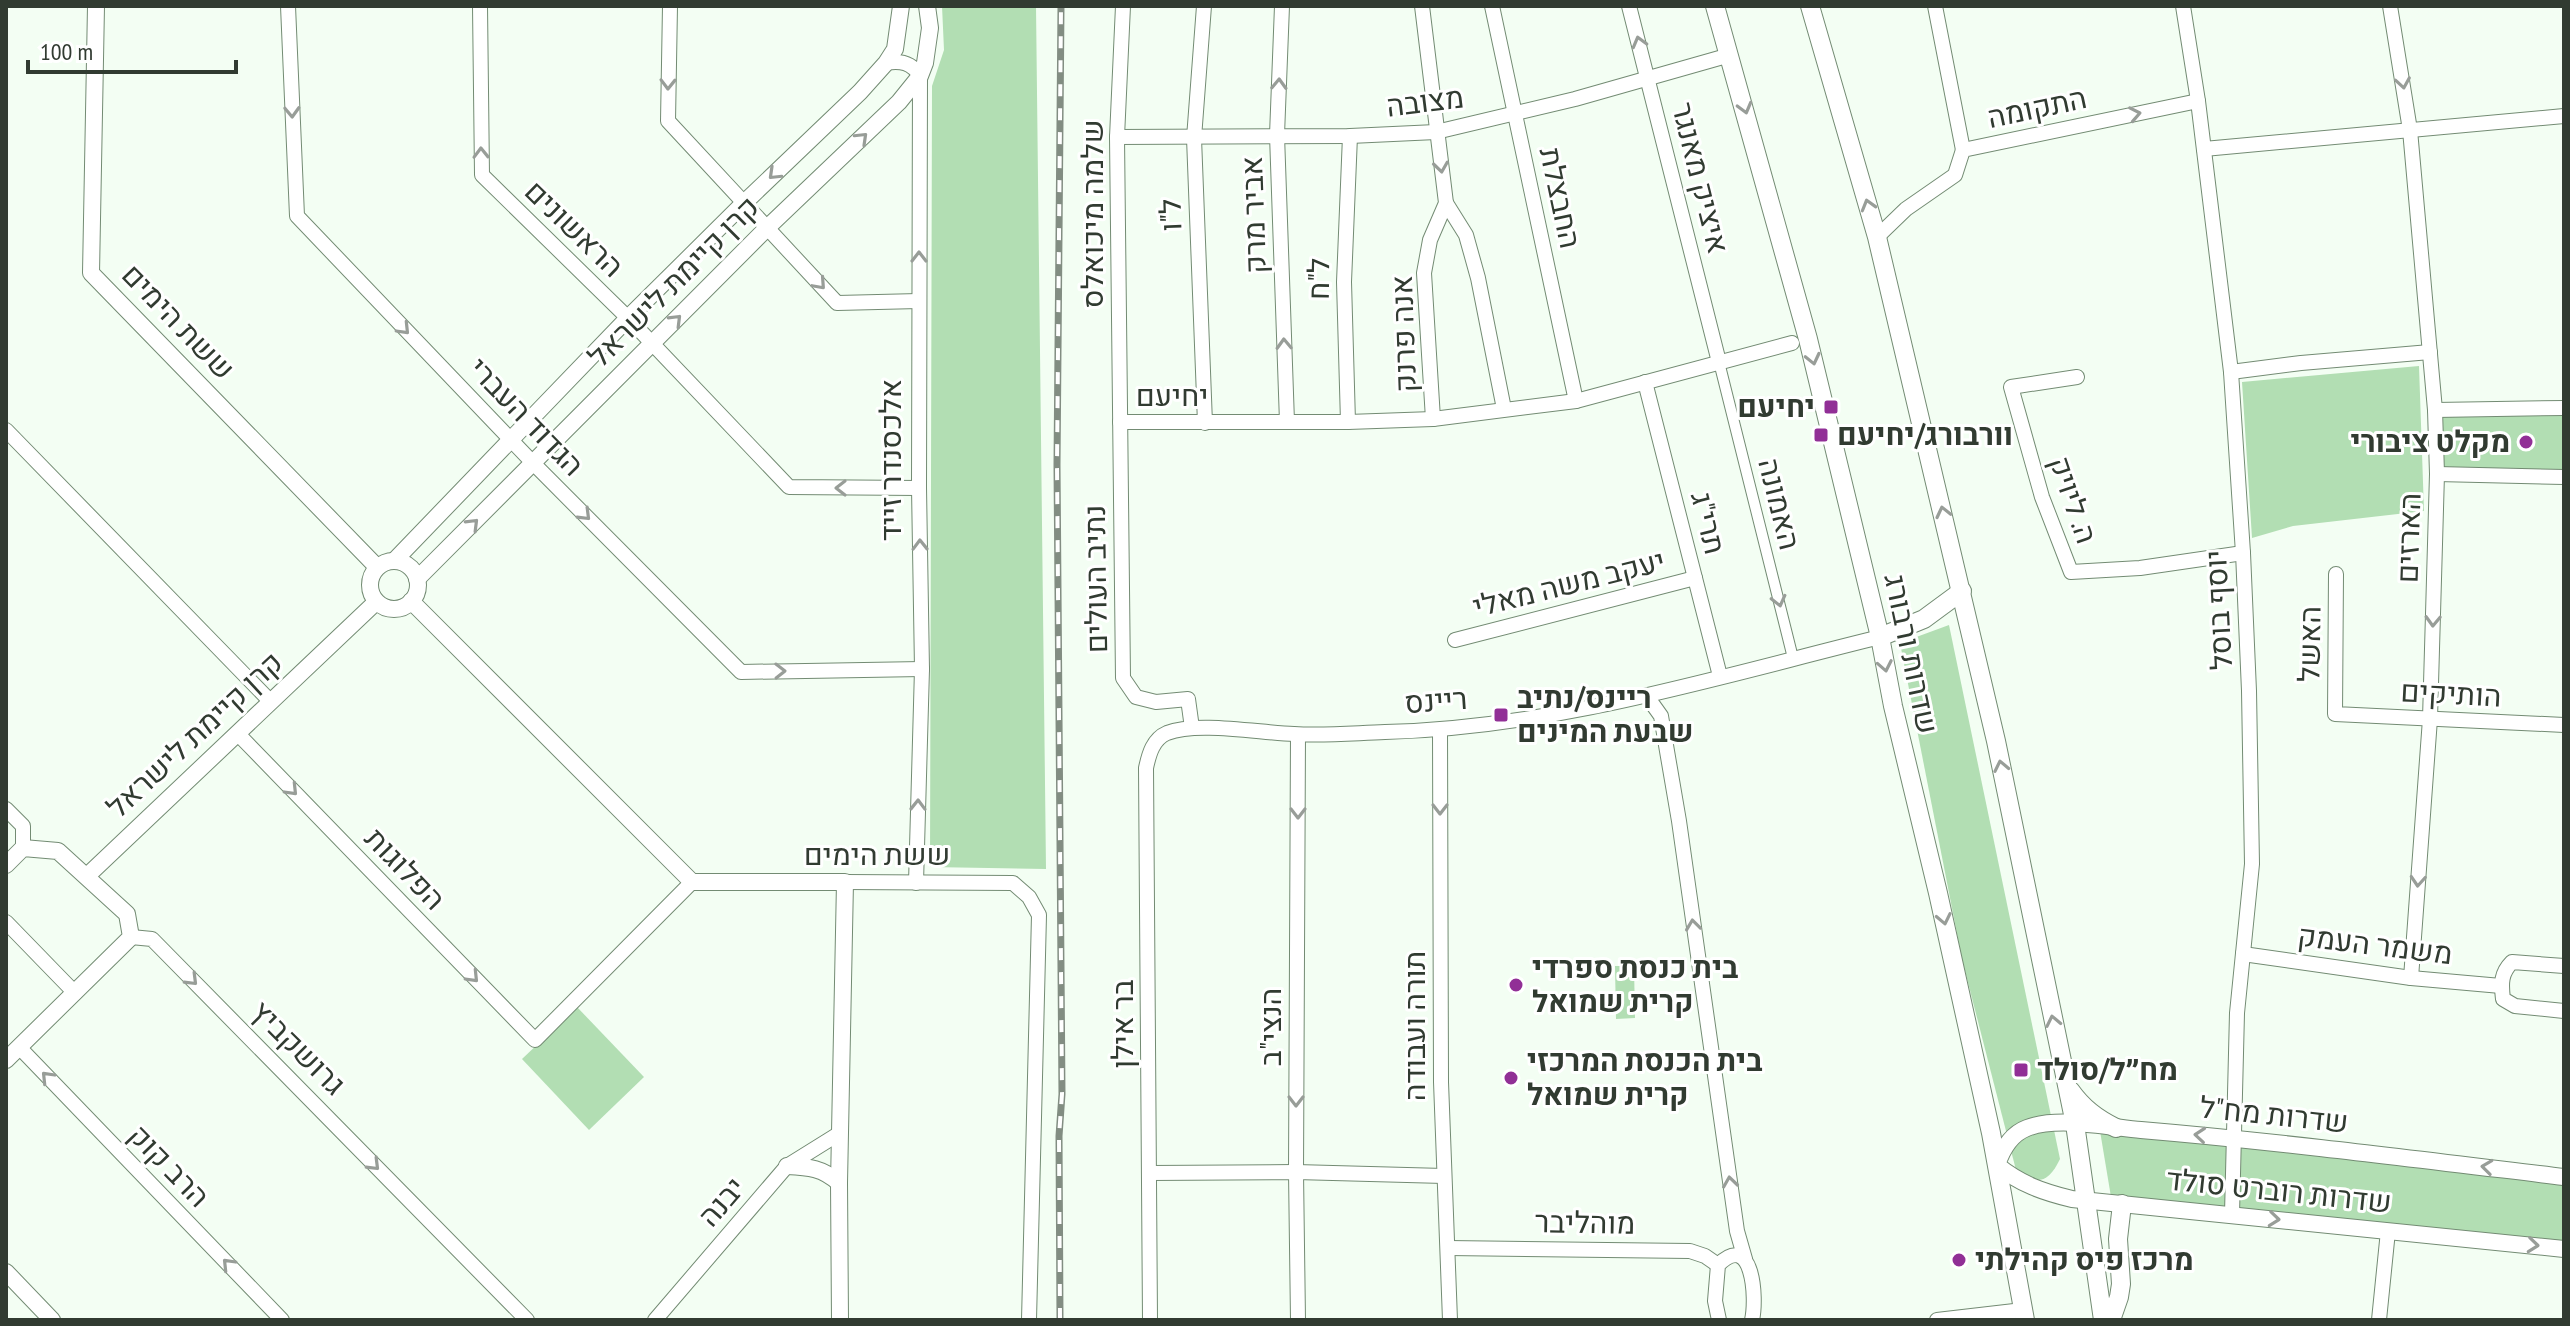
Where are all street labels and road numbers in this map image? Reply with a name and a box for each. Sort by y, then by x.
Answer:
street label: מצובה [1384,76,1466,125]
street label: התקומה [1983,77,2090,136]
street label: איציק מאנגר [1664,98,1739,257]
street label: שלמה מיכואלס [1072,119,1111,309]
street label: החבצלת [1532,144,1591,252]
street label: אביר מרק [1231,156,1274,274]
street label: הראשונים [517,171,633,285]
street label: קרן קיימת לישראל [579,187,767,375]
street label: ל"ו [1149,198,1190,232]
street label: ששת הימים [114,255,244,387]
street label: ל"ח [1298,258,1337,300]
street label: אנה פרנק [1381,275,1424,393]
street label: הגדוד העברי [461,348,593,484]
street label: יחיעם [1136,375,1208,414]
street label: אלכסנדר זייד [870,379,909,541]
street label: ה. ליויק [2041,451,2107,548]
street label: האמונה [1750,454,1811,554]
street label: תרי"ג [1683,487,1736,558]
street label: הארזים [2386,492,2429,584]
street label: נתיב העולים [1074,505,1115,653]
street label: יעקב משה מאלי [1468,540,1669,625]
street label: יוסף בוסל [2195,549,2240,671]
street label: שדרות ורבורג [1876,570,1948,737]
street label: האשל [2288,606,2329,682]
street label: קרן קיימת לישראל [98,642,290,826]
street label: הותיקים [2400,670,2503,715]
street label: ריינס [1403,678,1469,721]
street label: הפלוגות [357,818,455,917]
street label: ששת הימים [804,834,950,873]
street label: משמר העמק [2296,915,2455,972]
street label: תורה ועבודה [1394,951,1433,1101]
street label: בר אילן [1102,979,1141,1069]
street label: הנצי"ב [1250,988,1289,1066]
street label: גרושקביץ [243,991,355,1103]
street label: שדרות מח"ל [2198,1086,2350,1141]
street label: הרב קוק [121,1115,219,1215]
street label: שדרות רוברט סולד [2165,1158,2394,1221]
street label: יבנה [689,1168,753,1234]
street label: מוהליבר [1534,1201,1636,1242]

